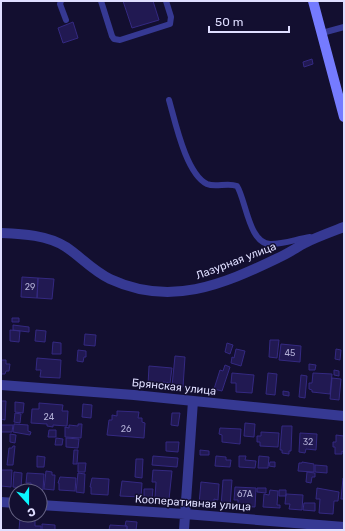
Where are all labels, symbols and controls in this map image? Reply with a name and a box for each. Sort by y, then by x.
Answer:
scale bar [209,8,289,34]
text: 50 m [215,15,243,29]
street label: Лазурная улица [194,240,278,282]
house number: 29 [25,282,35,292]
house number: 45 [285,348,295,358]
street label: Брянская улица [131,376,217,398]
house number: 24 [44,412,55,422]
house number: 26 [121,424,132,434]
house number: 32 [303,437,313,447]
north arrow [8,483,48,523]
house number: 67А [237,489,253,499]
street label: Кооперативная улица [135,492,251,514]
text: С [25,504,37,519]

